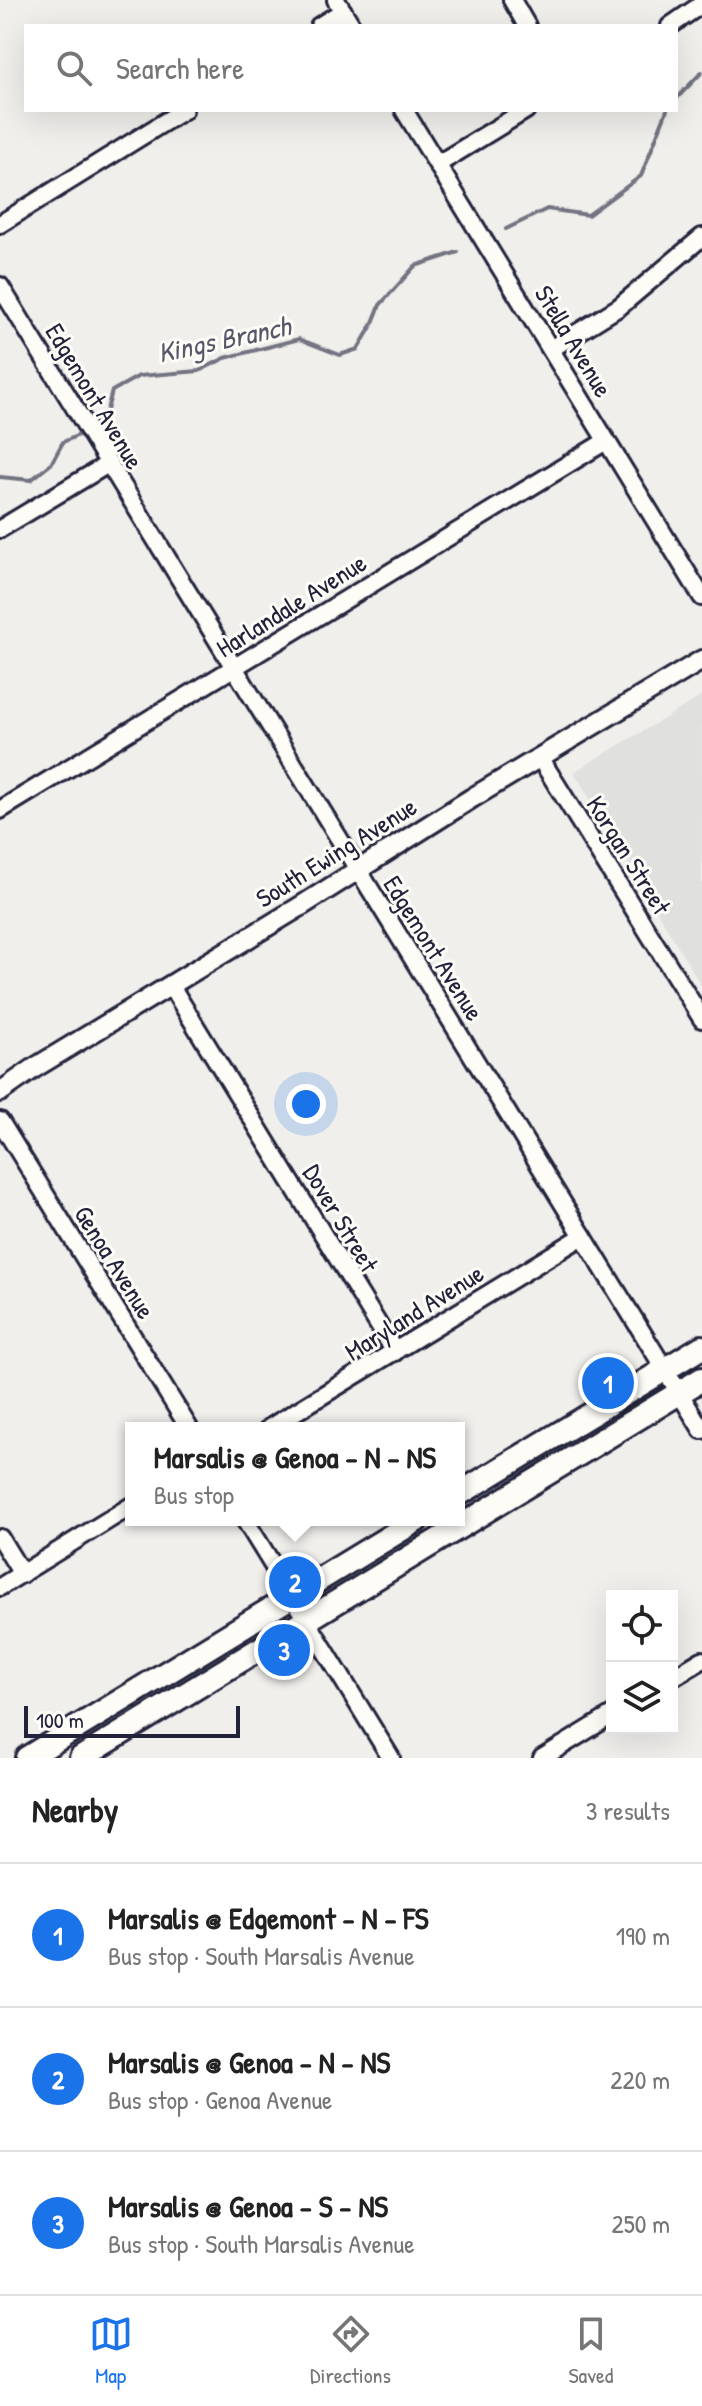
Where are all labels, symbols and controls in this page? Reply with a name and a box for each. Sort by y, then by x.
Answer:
search box [24,24,678,112]
icon: search [52,46,96,90]
text: Search here [116,48,244,88]
street label: Stella Avenue [527,279,621,403]
water label: Kings Branch [154,306,296,372]
street label: Edgemont Avenue [38,317,152,475]
street label: Harlandale Avenue [209,545,373,665]
street label: South Ewing Avenue [249,789,423,915]
street label: Korgan Street [579,789,680,922]
street label: Edgemont Avenue [376,869,492,1027]
your location [286,1084,326,1124]
street label: Dover Street [295,1158,387,1279]
street label: Genoa Avenue [66,1199,164,1325]
street label: Maryland Avenue [338,1255,490,1369]
pin: 1 [582,1353,634,1413]
popup [125,1422,465,1526]
text: Marsalis @ Genoa - N - NS [154,1437,436,1477]
text: Bus stop [154,1477,234,1512]
pin: 2 [269,1552,321,1612]
map controls [606,1590,678,1734]
button: locate [606,1590,678,1662]
pin: 3 [258,1620,310,1680]
button: layers [606,1662,678,1734]
scale bar [24,1702,240,1738]
text: 100 m [36,1705,84,1735]
text: Nearby [32,1787,118,1833]
text: 3 results [586,1793,670,1828]
text: Marsalis @ Edgemont - N - FS [108,1898,428,1938]
text: 1 [53,1918,63,1953]
text: 190 m [616,1918,670,1953]
text: Bus stop · South Marsalis Avenue [108,1938,415,1973]
text: Marsalis @ Genoa - N - NS [108,2042,390,2082]
text: 2 [52,2062,64,2097]
text: 220 m [610,2062,670,2097]
text: Bus stop · Genoa Avenue [108,2082,332,2117]
text: Marsalis @ Genoa - S - NS [108,2186,388,2226]
text: 3 [52,2206,64,2241]
text: 250 m [612,2206,670,2241]
text: Bus stop · South Marsalis Avenue [108,2226,415,2261]
tab: Map [89,2312,133,2390]
tab: Directions [310,2312,391,2390]
tab: Saved [568,2312,613,2390]

